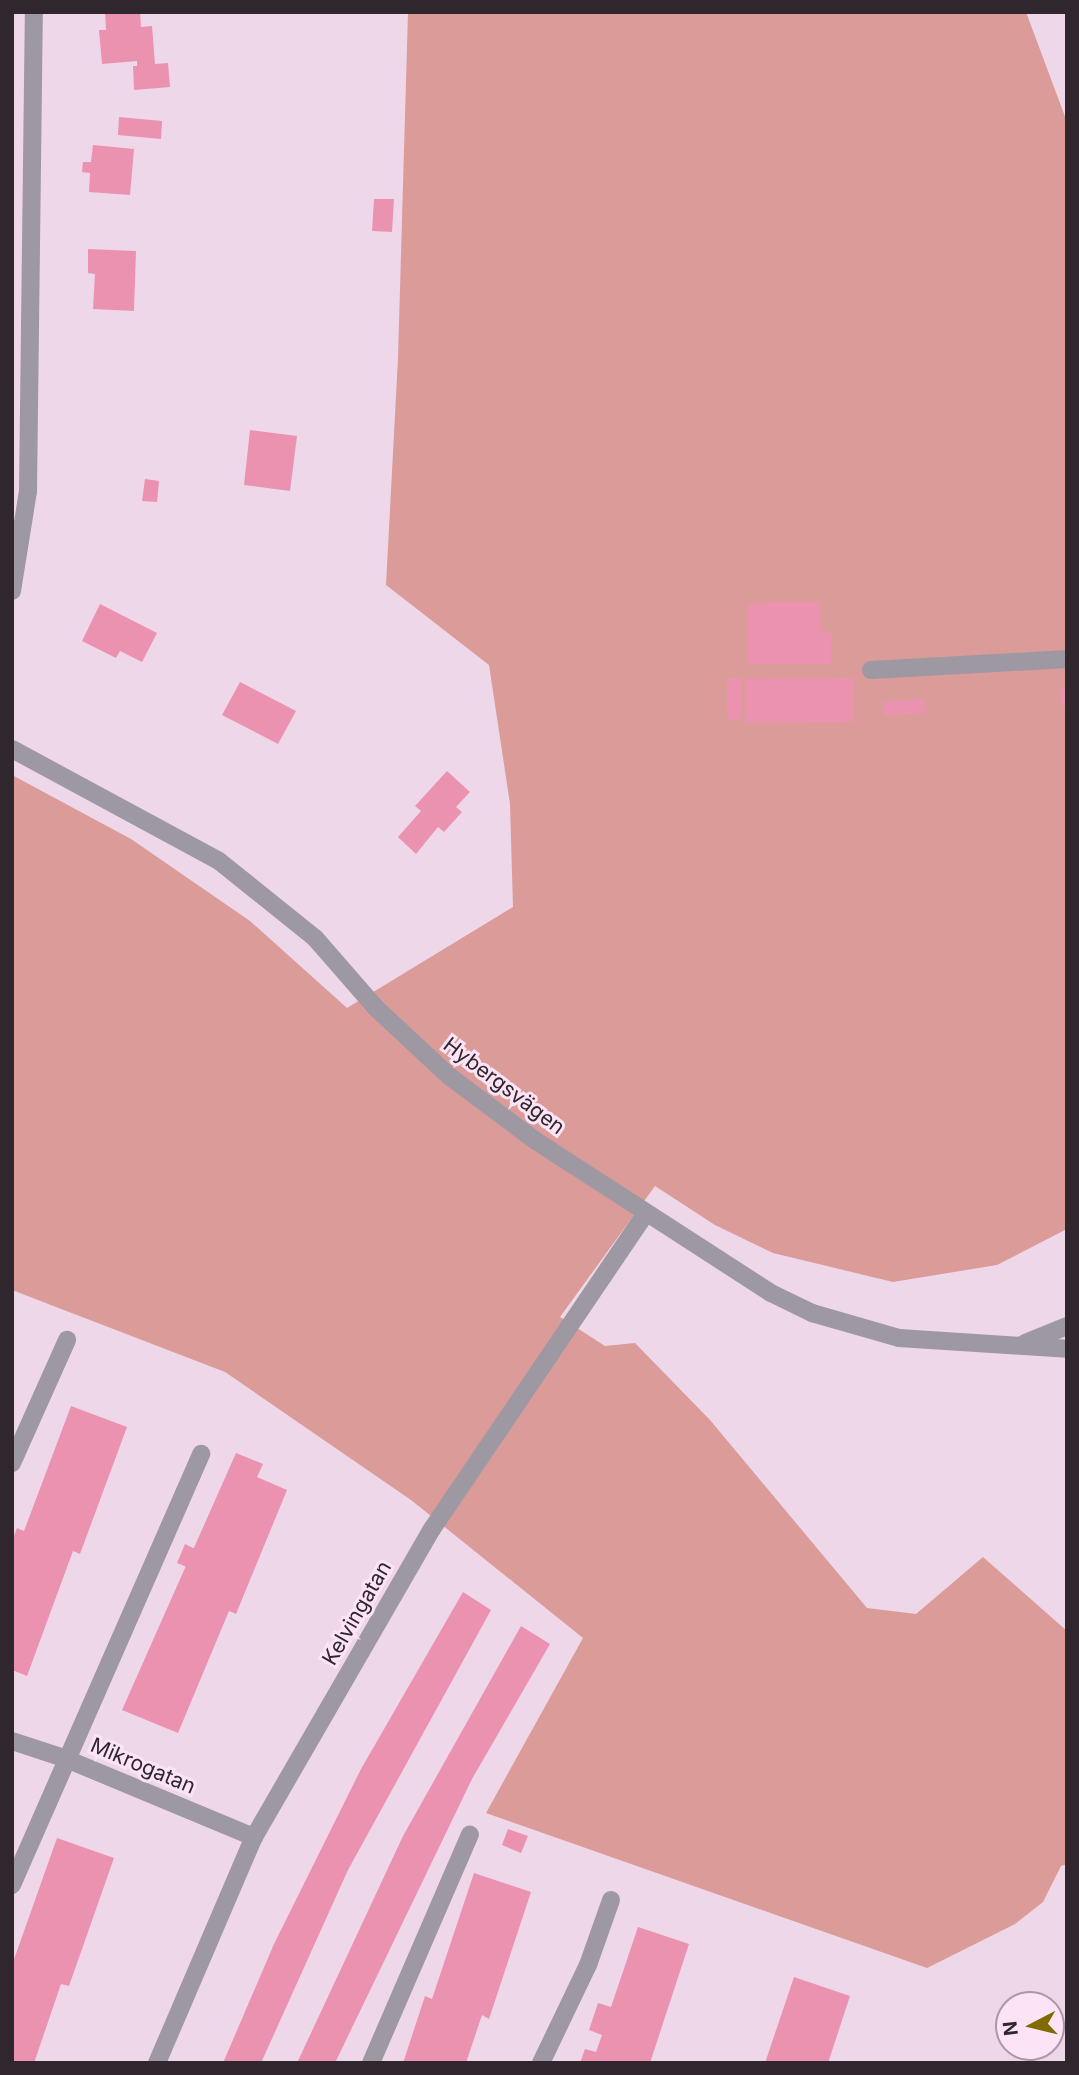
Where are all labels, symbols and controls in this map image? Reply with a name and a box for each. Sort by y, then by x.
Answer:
street label: Hybergsvägen [438,1032,570,1140]
street label: Kelvingatan [317,1557,397,1669]
street label: Mikrogatan [87,1733,199,1799]
north arrow [995,1991,1065,2061]
text: N [998,2020,1023,2037]

